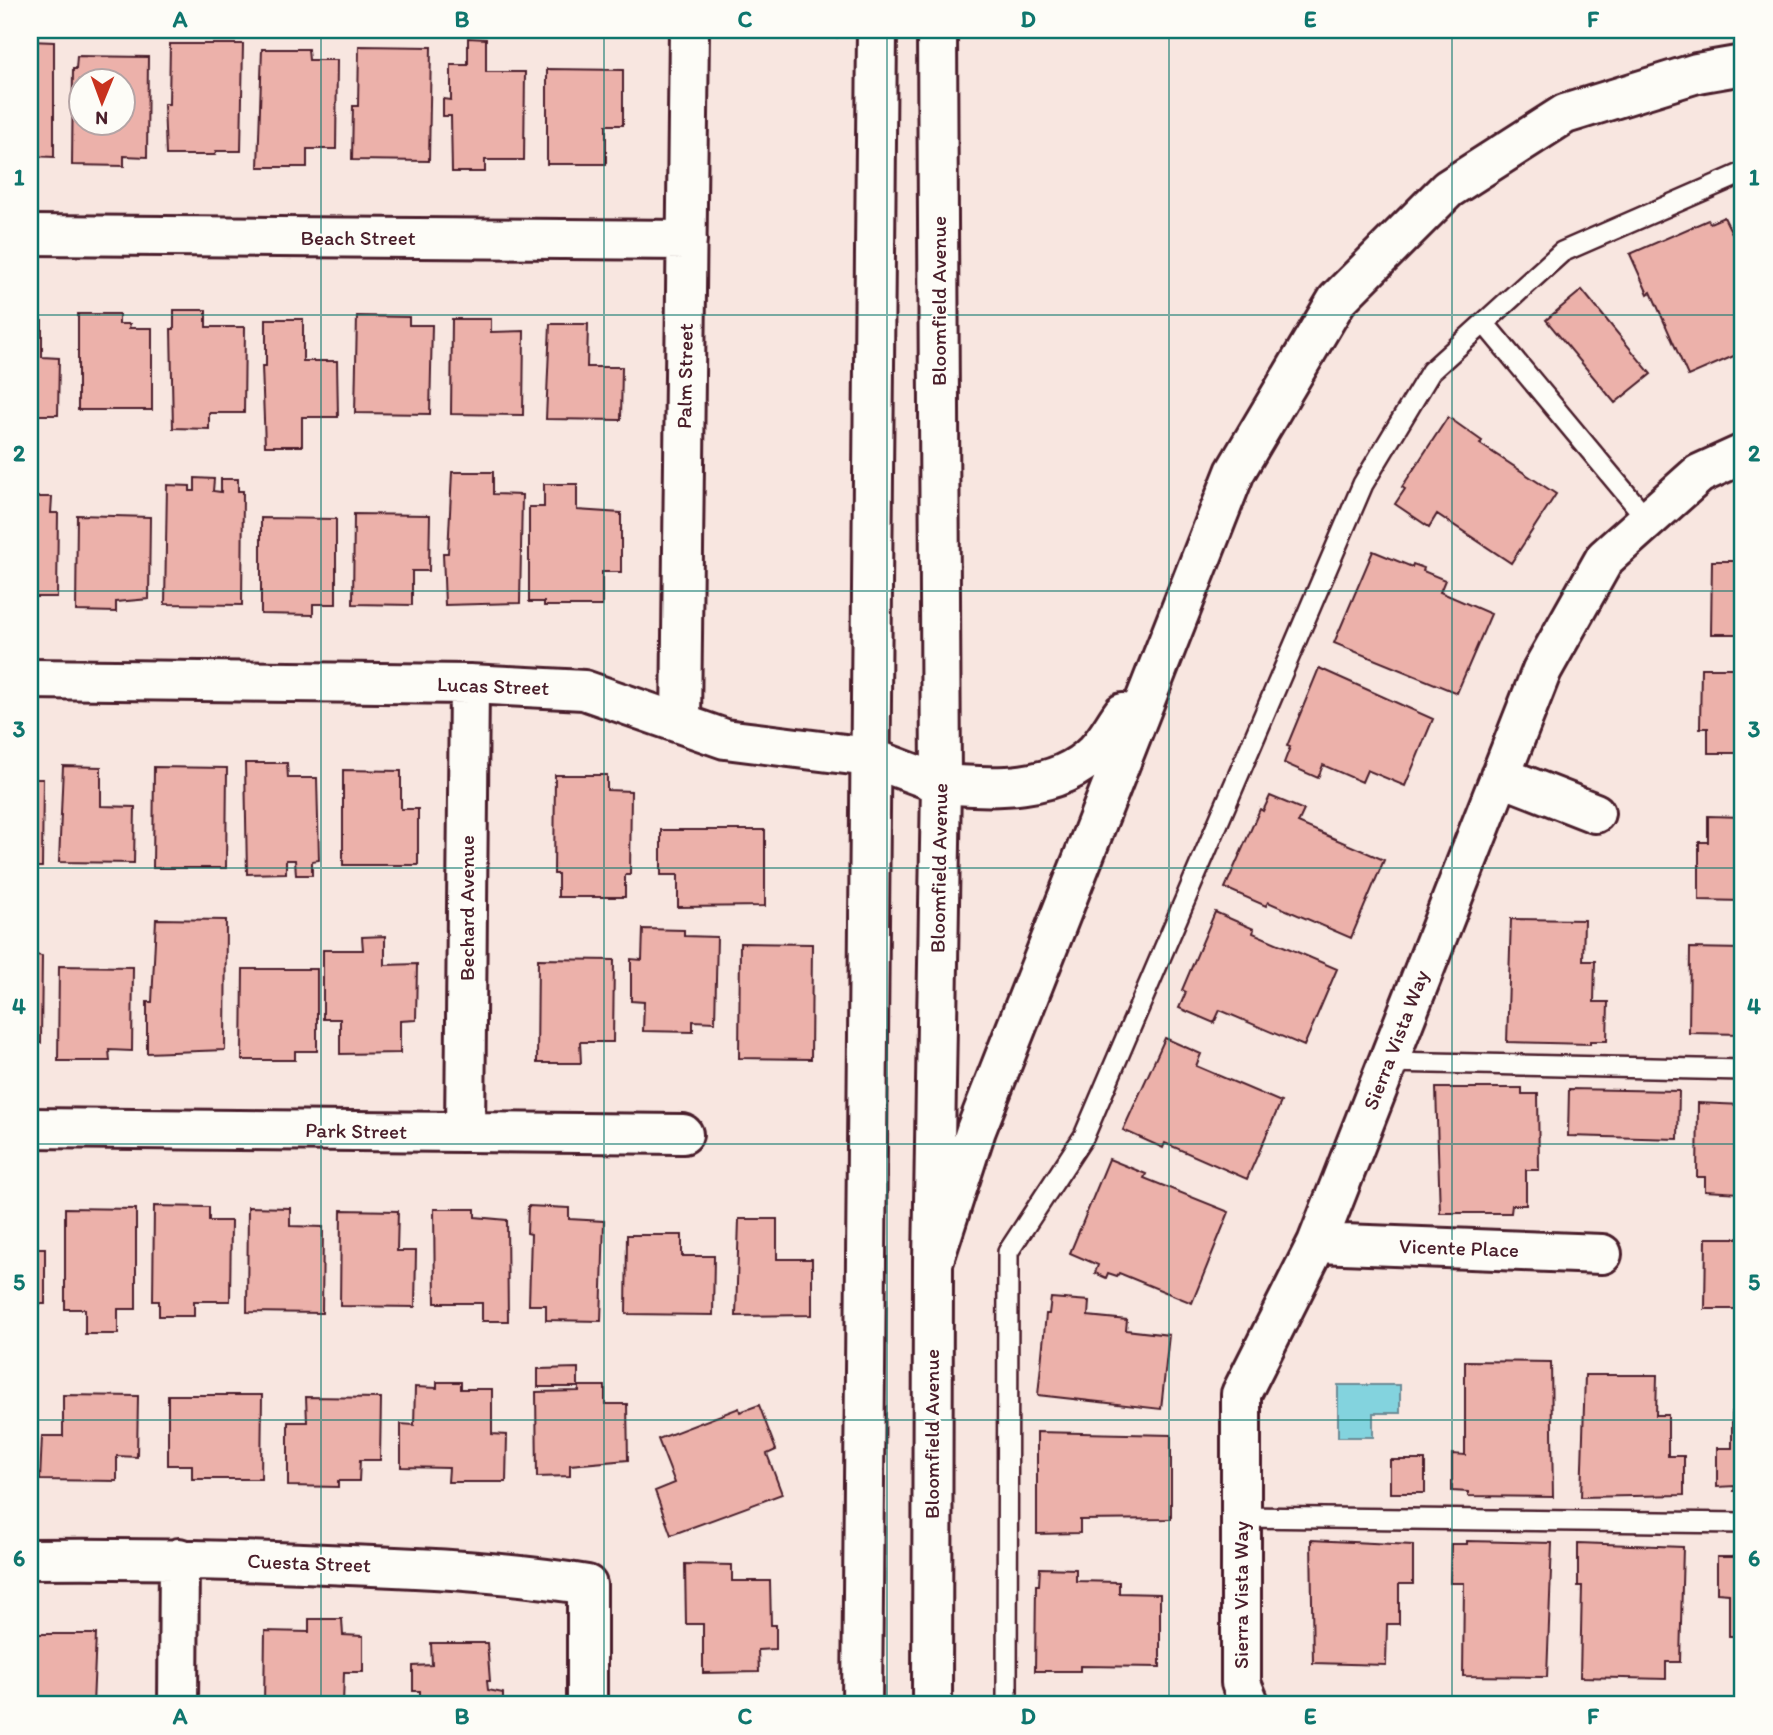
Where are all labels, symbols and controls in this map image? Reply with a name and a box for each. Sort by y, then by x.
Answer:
text: A [172,5,188,33]
text: B [455,5,470,33]
text: C [738,5,753,33]
text: D [1020,5,1036,33]
text: E [1304,5,1317,33]
text: F [1587,5,1600,33]
north arrow [66,66,136,136]
text: N [95,107,108,130]
text: 1 [14,163,25,191]
text: 1 [1749,163,1760,191]
street label: Bloomfield Avenue [926,216,951,386]
street label: Beach Street [300,225,416,250]
street label: Palm Street [671,323,698,429]
text: 2 [13,439,26,467]
text: 2 [1748,439,1761,467]
street label: Lucas Street [436,671,550,700]
text: 3 [13,715,26,743]
text: 3 [1748,715,1761,743]
street label: Bloomfield Avenue [925,783,952,953]
street label: Bechard Avenue [454,835,479,981]
street label: Sierra Vista Way [1357,966,1434,1113]
text: 4 [12,992,26,1020]
text: 4 [1747,992,1761,1020]
street label: Park Street [305,1117,407,1144]
street label: Vicente Place [1399,1233,1519,1262]
text: 5 [13,1268,25,1296]
text: 5 [1748,1268,1760,1296]
street label: Bloomfield Avenue [919,1349,944,1519]
street label: Sierra Vista Way [1228,1521,1253,1669]
text: 6 [13,1544,25,1572]
text: 6 [1748,1544,1760,1572]
street label: Cuesta Street [247,1548,371,1577]
text: A [172,1702,188,1730]
text: B [455,1702,470,1730]
text: C [738,1702,753,1730]
text: D [1020,1702,1036,1730]
text: E [1304,1702,1317,1730]
text: F [1587,1702,1600,1730]

